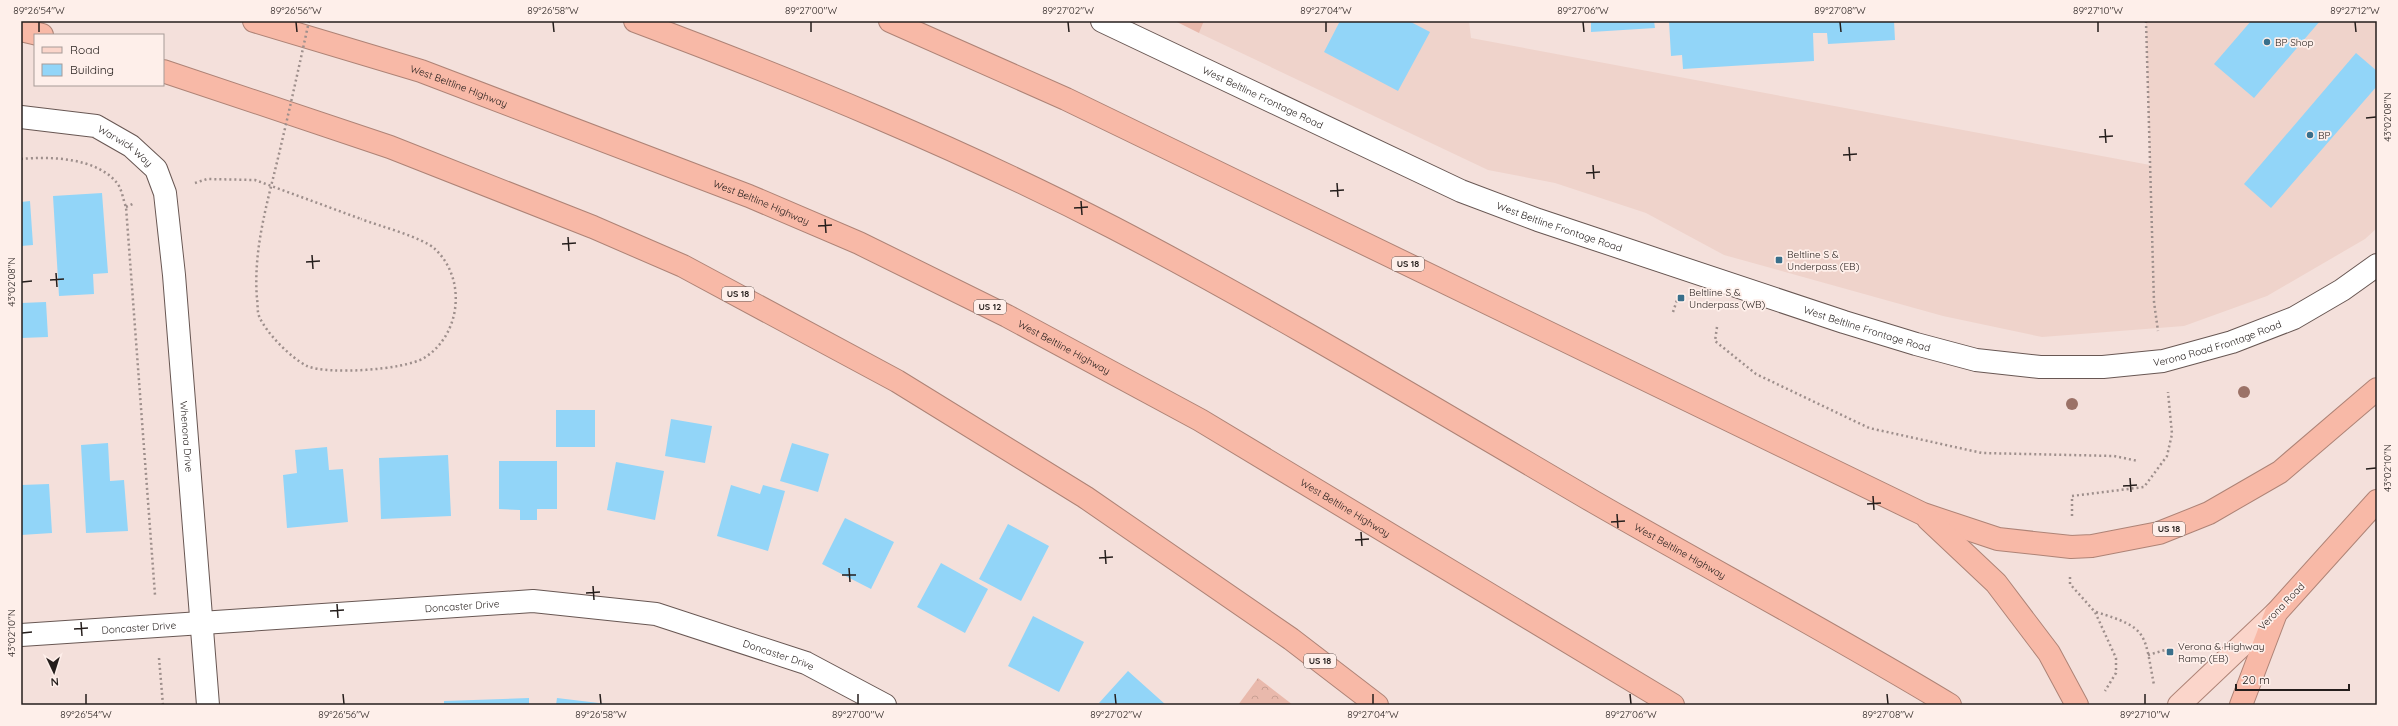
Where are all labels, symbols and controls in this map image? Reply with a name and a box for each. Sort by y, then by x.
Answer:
text: 89°26'54"W [13,4,65,17]
text: 89°26'56"W [270,4,322,17]
text: 89°26'58"W [527,4,579,17]
text: 89°27'00"W [785,4,837,17]
text: 89°27'02"W [1042,4,1094,17]
text: 89°27'04"W [1300,4,1352,17]
text: 89°27'06"W [1557,4,1609,17]
text: 89°27'08"W [1814,4,1866,17]
text: 89°27'10"W [2073,4,2123,17]
text: 89°27'12"W [2330,4,2380,17]
legend [34,34,164,86]
place label: BP Shop [2275,36,2314,49]
marker: BP Shop [2262,37,2272,47]
text: Road [70,42,100,57]
text: Building [70,62,114,77]
street label: West Beltline Highway [409,62,509,110]
street label: West Beltline Frontage Road [1200,63,1325,132]
text: 43°02'08"N [2381,92,2394,142]
street label: Warwick Way [95,122,155,170]
place label: BP [2318,129,2331,142]
marker: BP [2305,130,2315,140]
street label: West Beltline Highway [711,177,811,228]
street label: West Beltline Frontage Road [1495,199,1624,255]
place label: Beltline S & Underpass (EB) [1787,248,1860,273]
marker: Beltline S & Underpass (EB) [1774,255,1784,265]
text: 43°02'08"N [5,257,18,307]
road number: US 18 [1392,257,1424,271]
place label: Beltline S & Underpass (WB) [1689,286,1766,311]
road number: US 18 [722,287,754,301]
marker: Beltline S & Underpass (WB) [1676,293,1686,303]
road number: US 12 [974,300,1006,314]
street label: West Beltline Frontage Road [1802,303,1932,355]
street label: West Beltline Highway [1016,317,1112,377]
street label: Verona Road Frontage Road [2153,318,2283,369]
street label: Whenona Drive [177,400,196,473]
text: 43°02'10"N [2381,444,2394,492]
street label: West Beltline Highway [1298,476,1393,540]
street label: West Beltline Highway [1632,520,1728,582]
road number: US 18 [2153,522,2185,536]
street label: Verona Road [2255,580,2307,633]
street label: Doncaster Drive [424,597,500,615]
text: 43°02'10"N [5,609,18,657]
street label: Doncaster Drive [101,619,177,637]
street label: Doncaster Drive [741,637,817,673]
place label: Verona & Highway Ramp (EB) [2178,640,2264,665]
marker: Verona & Highway Ramp (EB) [2165,647,2175,657]
north arrow [34,652,74,692]
road number: US 18 [1304,654,1336,668]
scale bar [2236,666,2349,692]
text: 20 m [2242,672,2270,687]
text: N [50,675,59,689]
text: 89°26'54"W [60,708,112,721]
text: 89°26'56"W [318,708,370,721]
text: 89°26'58"W [575,708,627,721]
text: 89°27'00"W [832,708,884,721]
text: 89°27'02"W [1090,708,1142,721]
text: 89°27'04"W [1347,708,1399,721]
text: 89°27'06"W [1605,708,1657,721]
text: 89°27'08"W [1862,708,1914,721]
text: 89°27'10"W [2120,708,2170,721]

